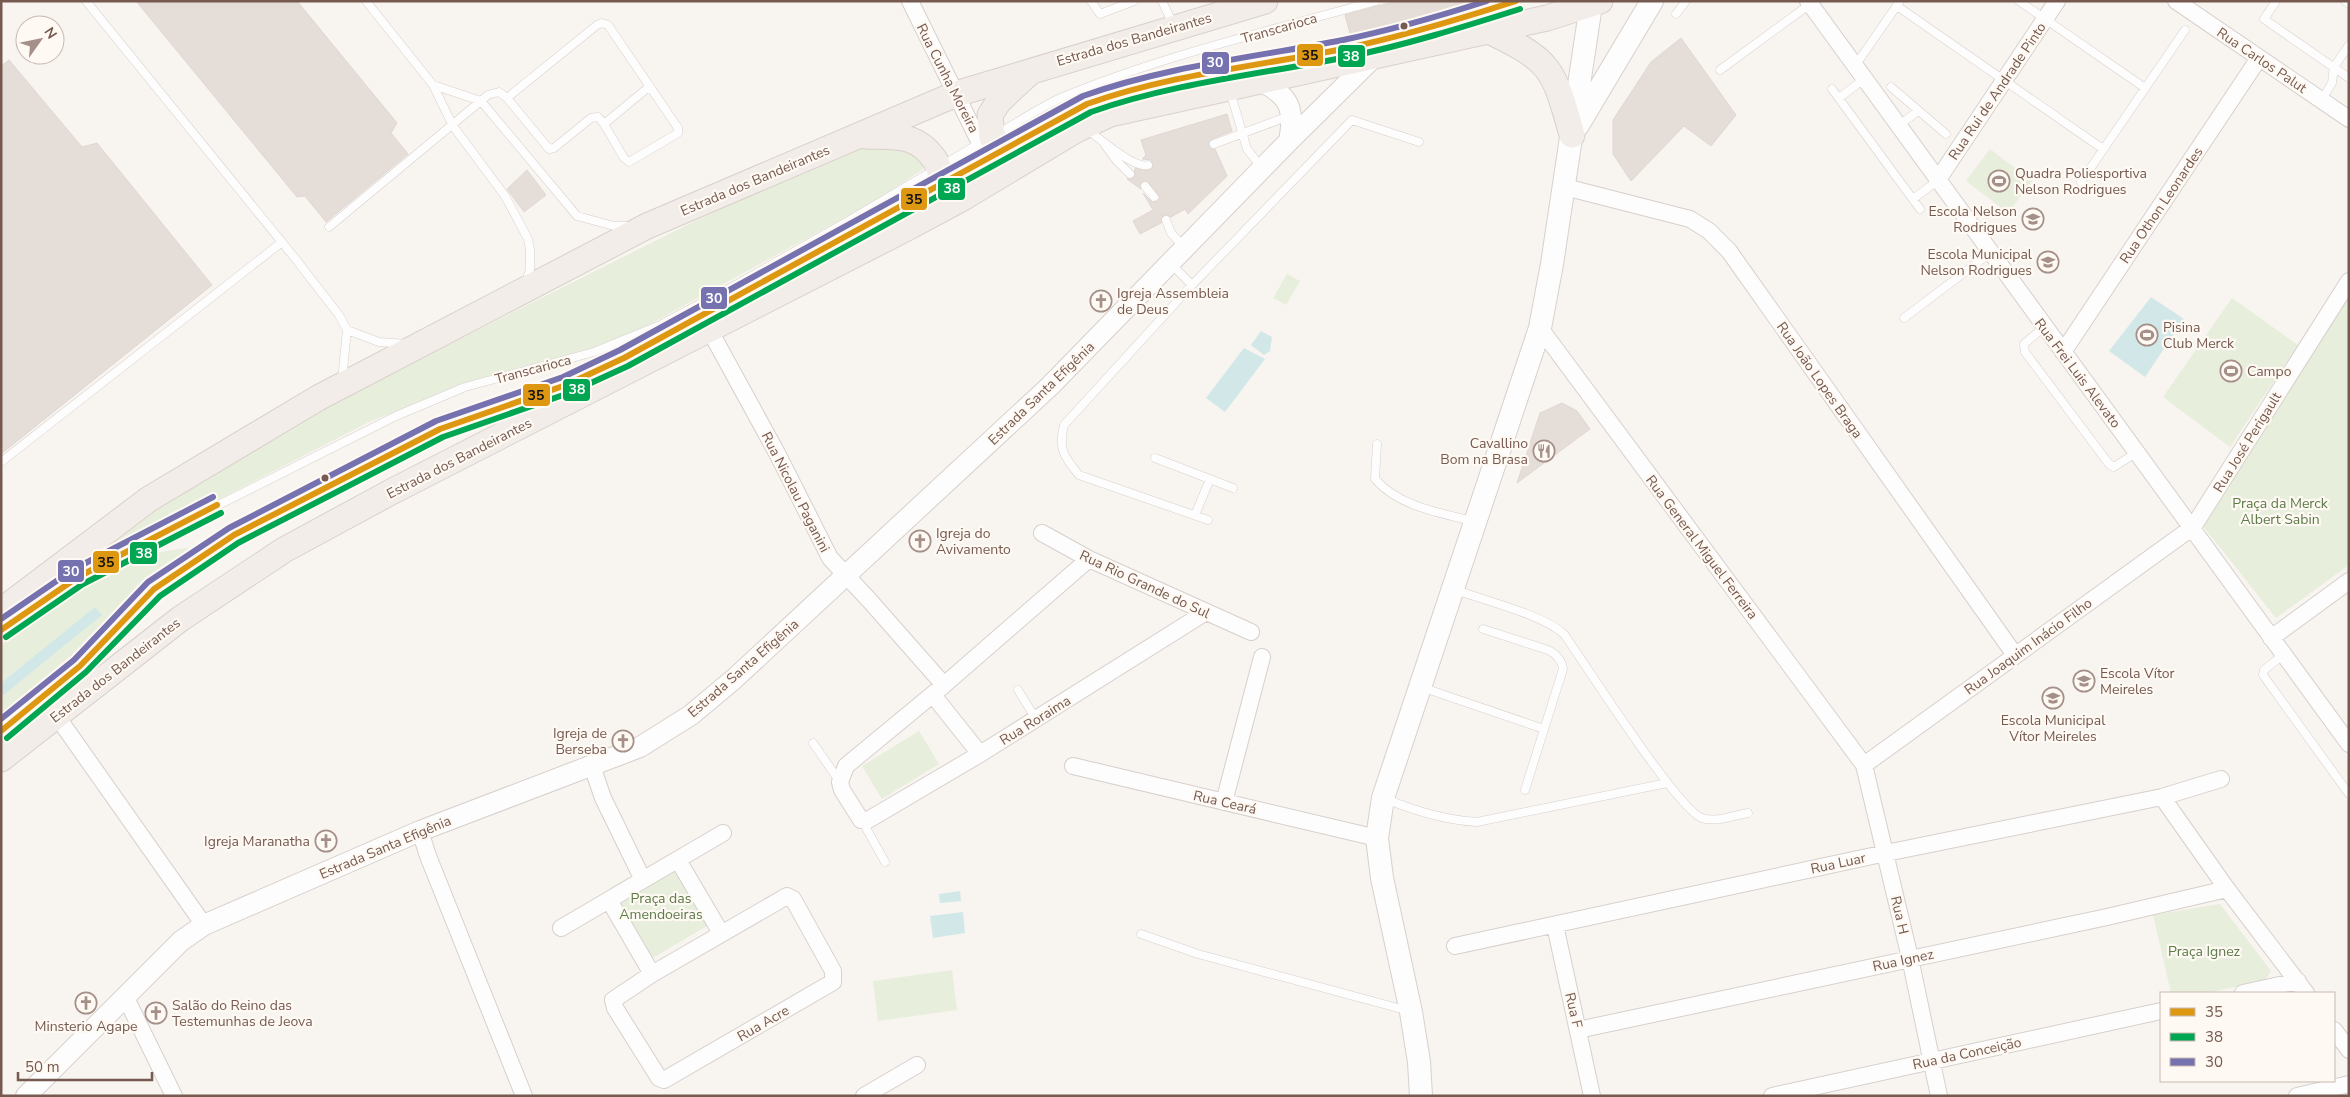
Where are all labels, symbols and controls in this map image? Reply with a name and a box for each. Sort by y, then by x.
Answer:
street label: Estrada dos Bandeirantes [1054,8,1214,71]
street label: Transcarioca [1239,9,1319,48]
north arrow [15,15,65,65]
street label: Rua Rui de Andrade Pinto [1944,19,2051,164]
street label: Rua Cunha Moreira [912,20,983,136]
unlabelled marker [1399,21,1409,31]
street label: Rua Carlos Palut [2213,23,2311,98]
text: N [40,24,61,43]
line badge: 35 [1296,43,1324,67]
line badge: 38 [1337,44,1366,68]
text: 35 [1302,46,1318,65]
text: 38 [1343,47,1359,66]
line badge: 30 [1201,51,1230,75]
text: 30 [1207,53,1223,72]
street label: Estrada dos Bandeirantes [678,140,833,221]
street label: Rua Othon Leonardes [2115,143,2208,267]
place label: Quadra Poliesportiva Nelson Rodrigues [2015,164,2147,199]
sports icon: Quadra Poliesportiva Nelson Rodrigues [1987,169,2011,193]
line badge: 38 [937,177,966,201]
text: 38 [944,179,960,198]
line badge: 35 [900,187,928,211]
text: 35 [906,190,922,209]
place label: Escola Nelson Rodrigues [1929,202,2017,237]
school or university icon: Escola Nelson Rodrigues [2021,207,2045,231]
place label: Escola Municipal Nelson Rodrigues [1920,245,2033,280]
school or university icon: Escola Municipal Nelson Rodrigues [2036,250,2060,274]
place label: Igreja Assembleia de Deus [1117,284,1229,319]
line badge: 30 [700,286,728,310]
text: 30 [706,289,722,308]
church icon: Igreja Assembleia de Deus [1089,289,1113,313]
street label: Rua Frei Luis Alevato [2030,315,2125,432]
street label: Rua João Lopes Braga [1772,318,1867,442]
place label: Pisina Club Merck [2163,318,2235,353]
sports icon: Pisina Club Merck [2135,323,2159,347]
street label: Estrada Santa Efigênia [984,337,1099,449]
street label: Transcarioca [493,350,573,389]
sports icon: Campo [2219,359,2243,383]
place label: Campo [2247,362,2292,381]
line badge: 38 [562,378,591,402]
text: 38 [569,380,585,399]
line badge: 35 [522,383,551,407]
text: 35 [528,386,544,405]
street label: Rua José Perigault [2209,388,2286,496]
street label: Estrada dos Bandeirantes [383,413,535,503]
street label: Rua Nicolau Paganini [757,429,834,556]
place label: Cavallino Bom na Brasa [1440,434,1528,469]
restaurant icon: Cavallino Bom na Brasa [1532,439,1556,463]
street label: Rua General Miguel Ferreira [1641,471,1762,623]
unlabelled marker [320,473,330,483]
park label: Praça da Merck Albert Sabin [2232,494,2329,529]
place label: Igreja do Avivamento [936,524,1011,559]
church icon: Igreja do Avivamento [908,529,932,553]
line badge: 38 [129,541,158,565]
text: 38 [136,544,152,563]
street label: Rua Rio Grande do Sul [1076,546,1214,623]
line badge: 35 [92,550,120,574]
text: 35 [98,553,114,572]
line badge: 30 [57,559,85,583]
text: 30 [63,562,79,581]
street label: Rua Joaquim Inácio Filho [1961,593,2096,699]
street label: Estrada dos Bandeirantes [46,613,185,727]
street label: Estrada Santa Efigênia [684,615,803,722]
place label: Escola Vítor Meireles [2100,664,2175,699]
school or university icon: Escola Vítor Meireles [2072,669,2096,693]
school or university icon: Escola Municipal Vítor Meireles [2041,686,2065,710]
street label: Rua Roraima [996,691,1074,750]
place label: Escola Municipal Vítor Meireles [2001,711,2106,746]
place label: Igreja de Berseba [553,724,607,759]
church icon: Igreja de Berseba [611,729,635,753]
street label: Rua Ceará [1191,786,1258,819]
street label: Estrada Santa Efigênia [316,811,454,884]
church icon: Igreja Maranatha [314,829,338,853]
place label: Igreja Maranatha [204,832,310,851]
street label: Rua Luar [1809,848,1867,879]
park label: Praça das Amendoeiras [619,889,703,924]
street label: Rua H [1886,894,1913,936]
park label: Praça Ignez [2168,942,2241,961]
street label: Rua Ignez [1871,945,1936,976]
street label: Rua F [1560,990,1587,1030]
church icon: Minsterio Agape [74,991,98,1015]
legend [2160,992,2335,1082]
place label: Salão do Reino das Testemunhas de Jeova [172,996,313,1031]
church icon: Salão do Reino das Testemunhas de Jeova [144,1001,168,1025]
street label: Rua Acre [734,1001,793,1046]
text: 35 [2205,1002,2223,1022]
place label: Minsterio Agape [34,1017,138,1036]
text: 38 [2205,1027,2223,1047]
street label: Rua da Conceição [1911,1033,2023,1074]
scale bar [18,1050,151,1082]
text: 30 [2205,1052,2223,1072]
text: 50 m [25,1057,60,1077]

